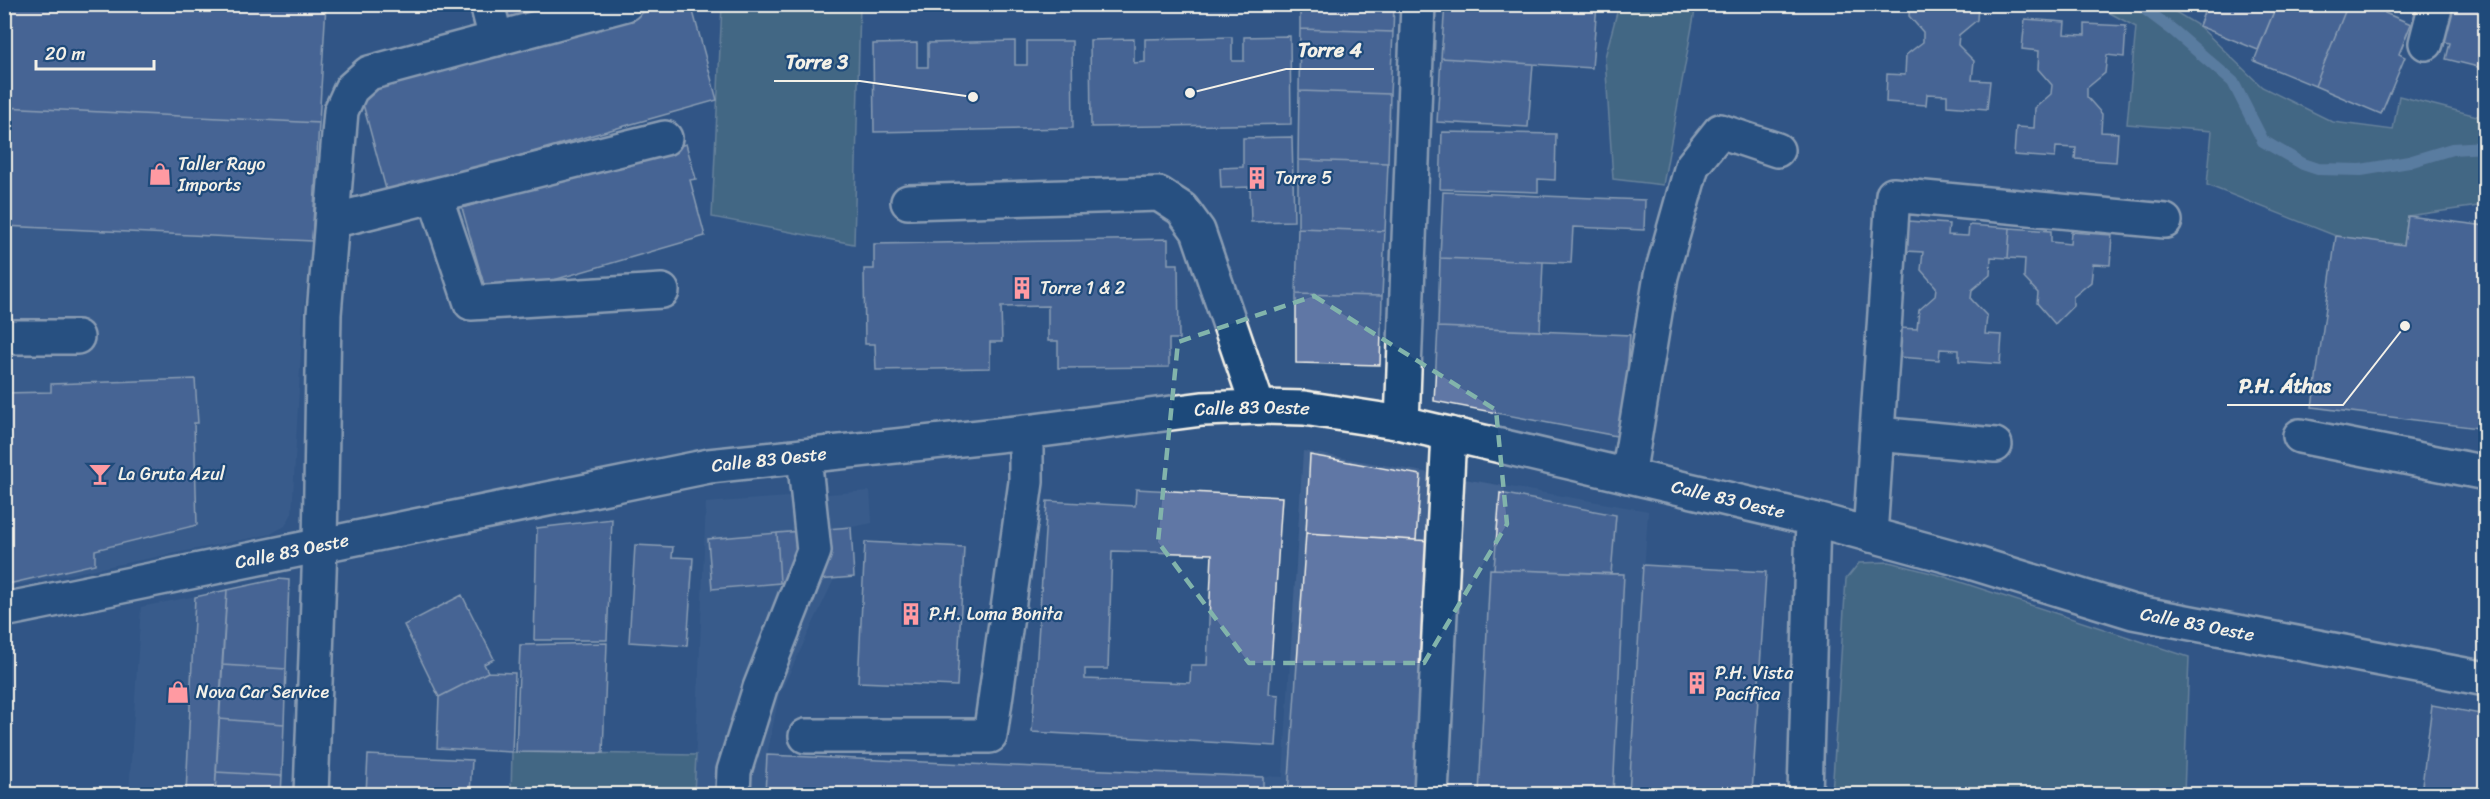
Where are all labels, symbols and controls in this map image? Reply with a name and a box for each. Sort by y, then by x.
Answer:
callout: Torre 4 [1286,31,1374,69]
scale bar [36,33,154,71]
text: Torre 4 [1298,33,1362,68]
text: 20 m [45,38,85,70]
callout: Torre 3 [774,43,860,81]
text: Torre 3 [786,45,848,80]
place label: Taller Rayo Imports [177,148,265,201]
shop icon: Taller Rayo Imports [147,161,173,187]
place label: Torre 5 [1275,162,1332,194]
building icon: Torre 5 [1244,165,1270,191]
place label: Torre 1 & 2 [1040,272,1125,304]
building icon: Torre 1 & 2 [1009,275,1035,301]
callout: P.H. Áthas [2227,367,2343,405]
text: P.H. Áthas [2239,369,2332,404]
street label: Calle 83 Oeste [1192,391,1312,426]
street label: Calle 83 Oeste [710,437,828,482]
place label: La Gruta Azul [118,458,226,490]
bar icon: La Gruta Azul [87,461,113,487]
street label: Calle 83 Oeste [1668,470,1788,528]
street label: Calle 83 Oeste [232,524,352,578]
place label: P.H. Loma Bonita [929,598,1064,630]
street label: Calle 83 Oeste [2138,598,2257,651]
building icon: P.H. Loma Bonita [898,601,924,627]
place label: P.H. Vista Pacífica [1715,657,1794,710]
building icon: P.H. Vista Pacífica [1684,670,1710,696]
place label: Nova Car Service [196,676,330,708]
shop icon: Nova Car Service [165,679,191,705]

